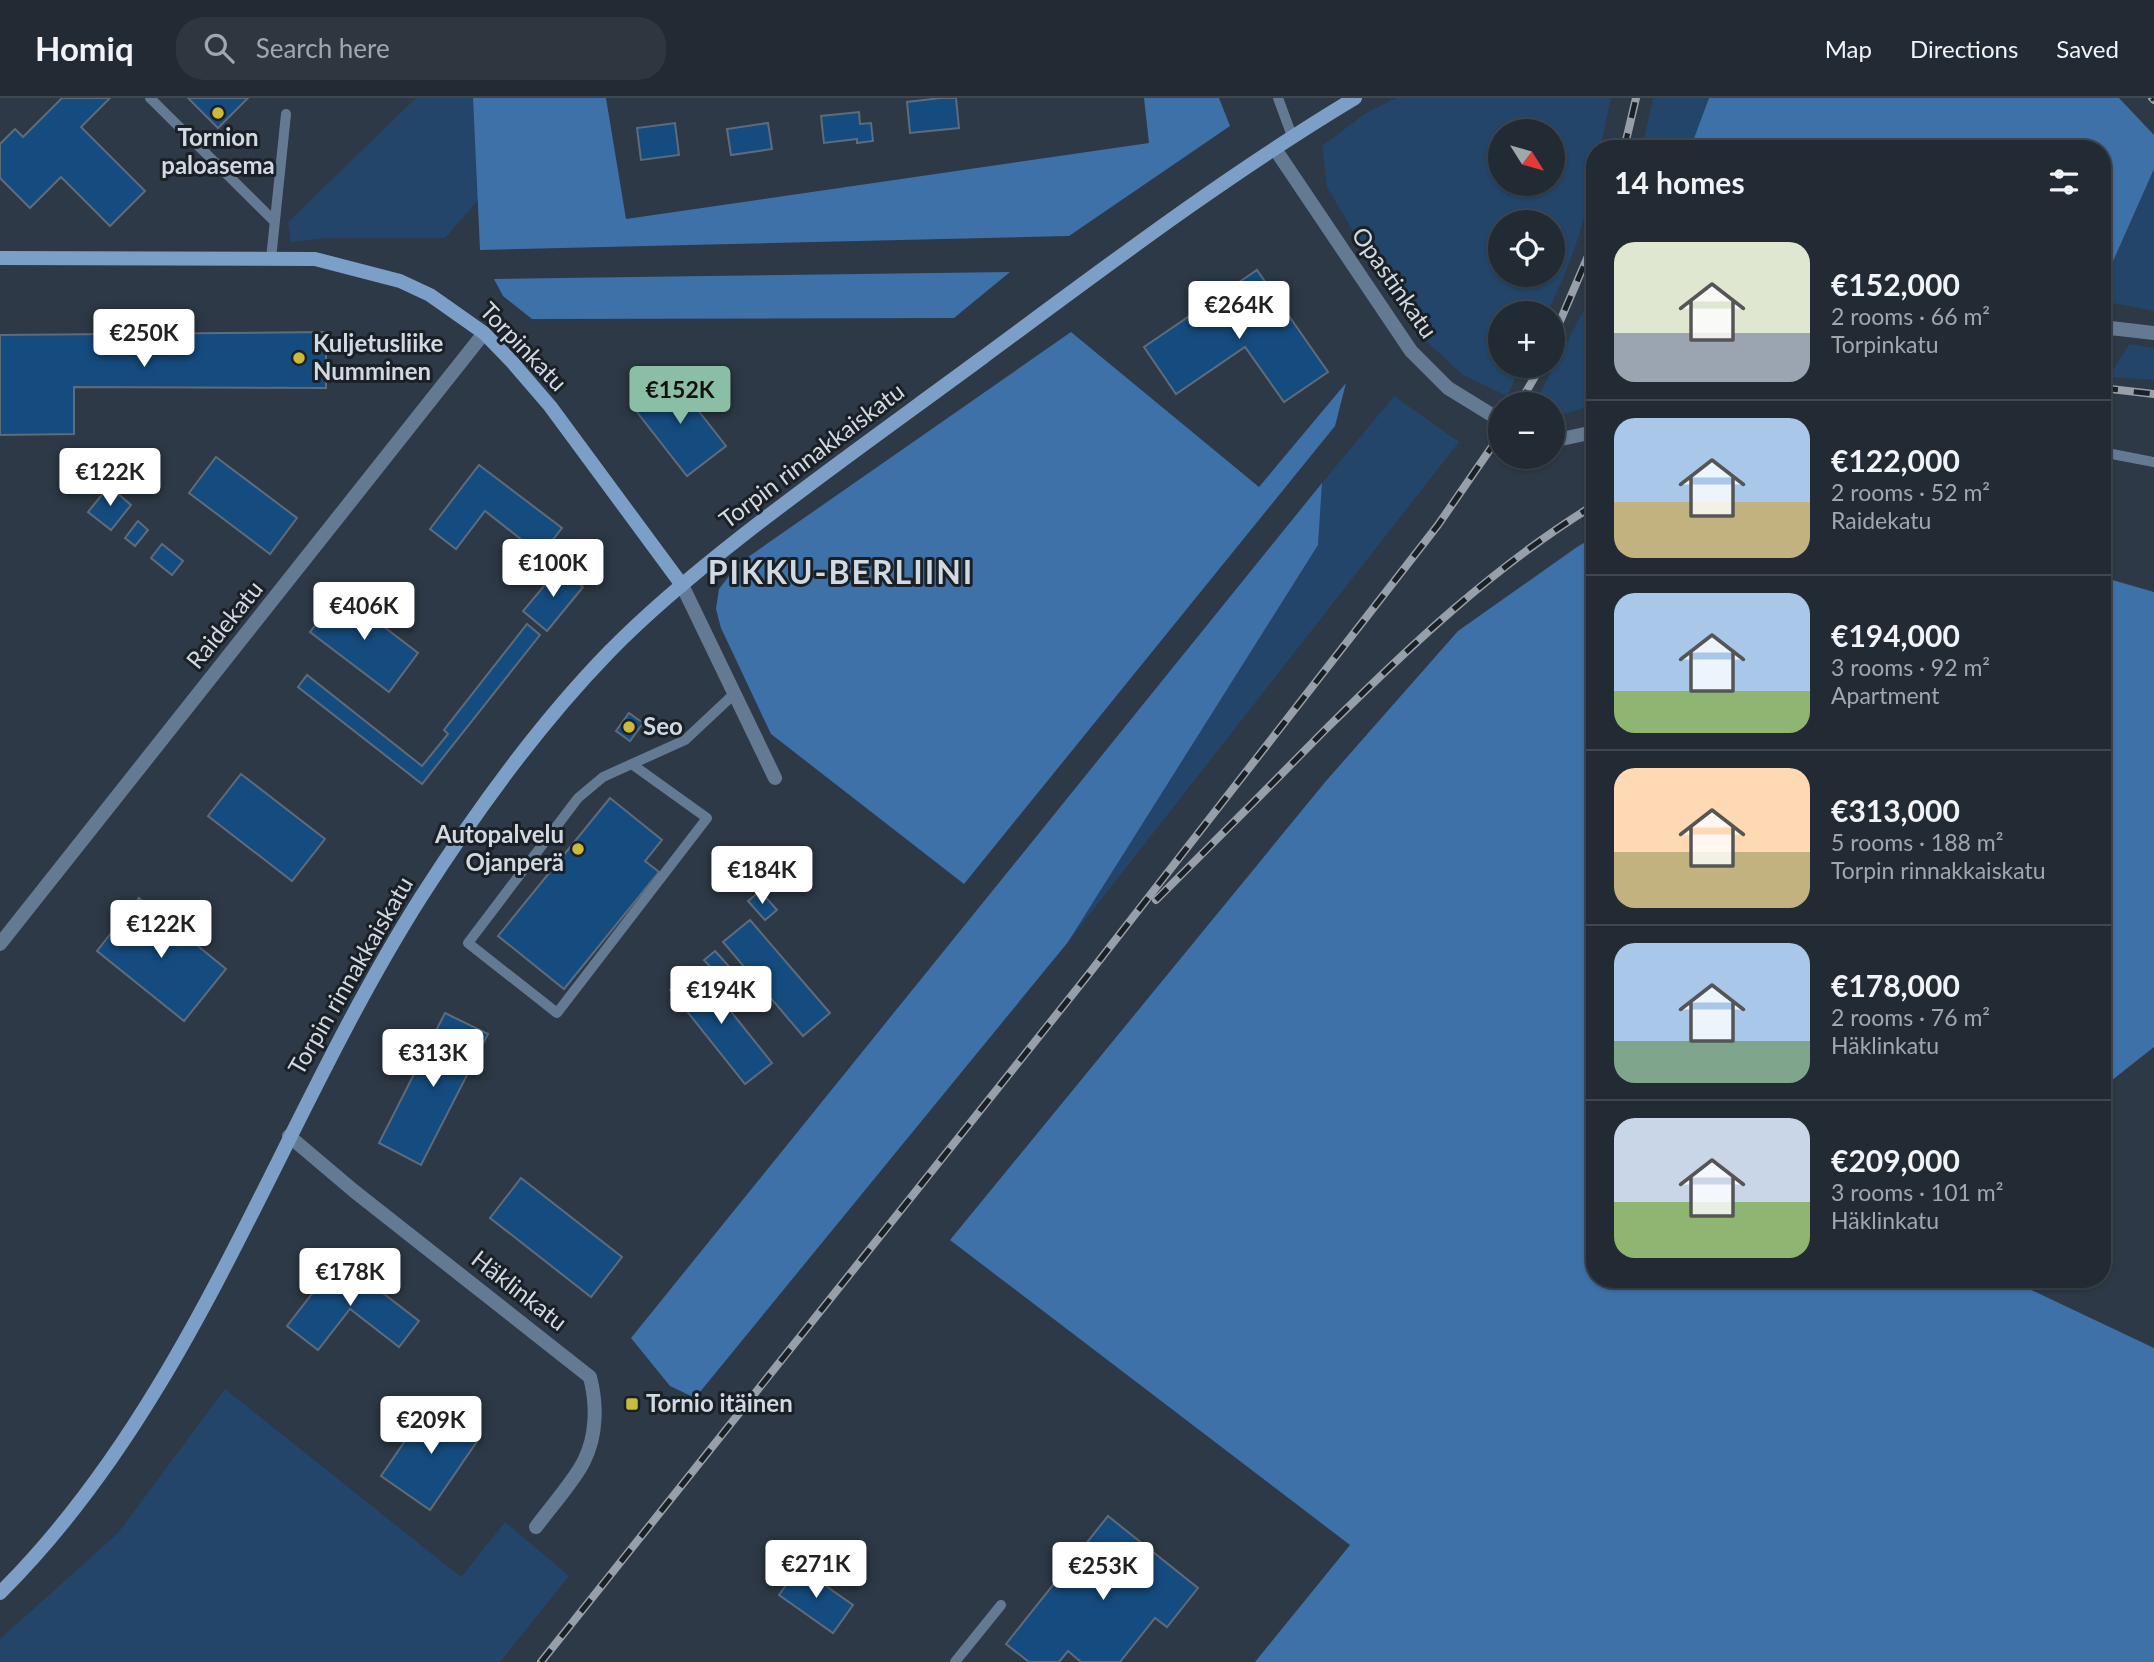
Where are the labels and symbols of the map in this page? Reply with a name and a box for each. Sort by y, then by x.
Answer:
marker: Tornion paloasema [210,105,226,121]
north arrow [1488,119,1564,196]
place label: Tornion paloasema [161,122,275,179]
street label: Opastinkatu [1346,221,1444,343]
pin: €264K [1190,282,1288,341]
street label: Torpinkatu [475,296,573,396]
pin: €250K [95,310,193,369]
place label: Kuljetusliike Numminen [313,328,444,385]
marker: Kuljetusliike Numminen [291,350,307,366]
pin: €152K [631,366,729,426]
street label: Torpin rinnakkaiskatu [713,376,909,534]
pin: €122K [61,448,159,508]
pin: €100K [504,540,602,599]
district label: PIKKU-BERLIINI [708,552,974,591]
street label: Raidekatu [180,574,268,674]
pin: €406K [315,582,413,642]
place label: Seo [643,711,683,740]
marker: Seo [621,719,637,735]
place label: Autopalvelu Ojanperä [434,819,564,876]
marker: Autopalvelu Ojanperä [570,841,586,857]
pin: €184K [713,846,811,906]
street label: Torpin rinnakkaiskatu [281,871,418,1079]
pin: €122K [112,900,210,960]
pin: €194K [672,967,770,1026]
pin: €313K [384,1030,482,1089]
street label: Häklinkatu [467,1244,573,1336]
pin: €178K [301,1248,399,1308]
place label: Tornio itäinen [646,1388,793,1417]
pin: €209K [382,1396,480,1456]
marker: Tornio itäinen [624,1396,640,1412]
pin: €271K [767,1540,865,1600]
pin: €253K [1054,1542,1152,1602]

